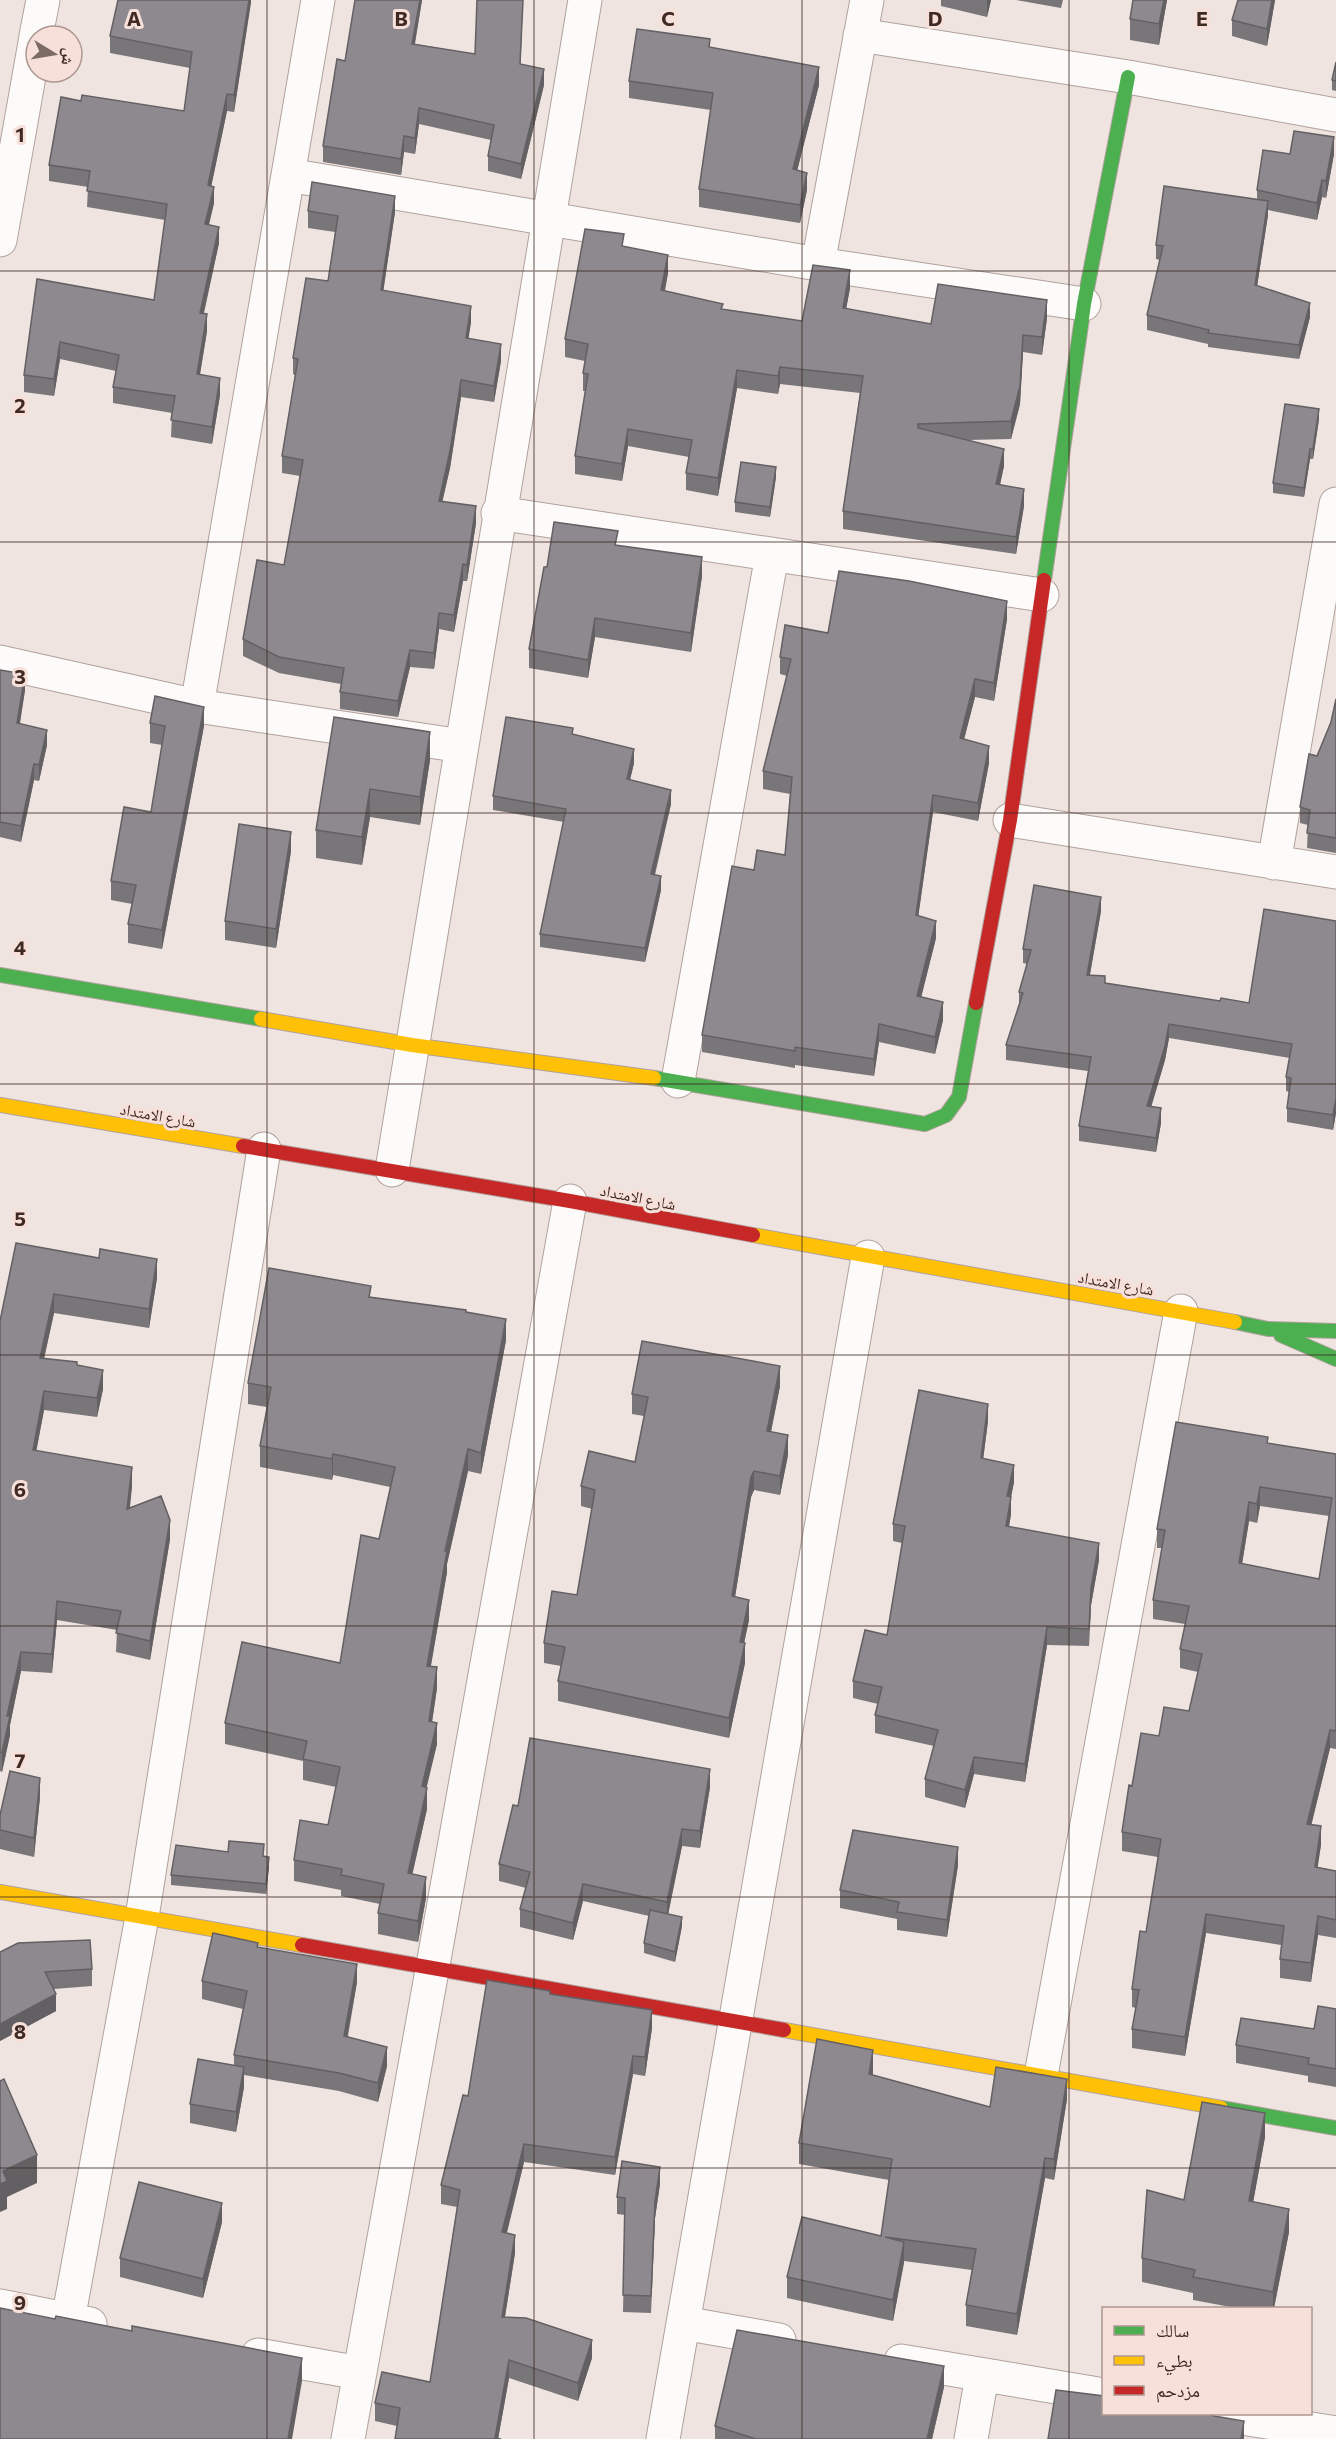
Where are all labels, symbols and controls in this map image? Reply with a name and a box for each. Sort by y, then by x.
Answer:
text: A [127,6,141,30]
text: B [394,6,408,30]
text: C [661,6,675,30]
text: D [928,6,942,30]
text: E [1196,6,1208,30]
north arrow [24,24,84,84]
text: ش [57,47,80,67]
text: 1 [15,122,25,146]
text: 2 [14,393,26,417]
text: 3 [14,664,26,688]
text: 4 [14,935,26,959]
street label: شارع الامتداد [118,1098,197,1132]
street label: شارع الامتداد [598,1180,678,1215]
text: 5 [14,1206,26,1230]
street label: شارع الامتداد [1076,1266,1155,1300]
text: 6 [14,1477,26,1501]
text: 7 [15,1748,26,1772]
text: 8 [14,2019,26,2043]
text: 9 [14,2290,26,2314]
legend [1102,2307,1312,2415]
text: سالك [1156,2319,1189,2341]
text: بطيء [1156,2349,1193,2376]
text: مزدحم [1156,2379,1200,2403]

